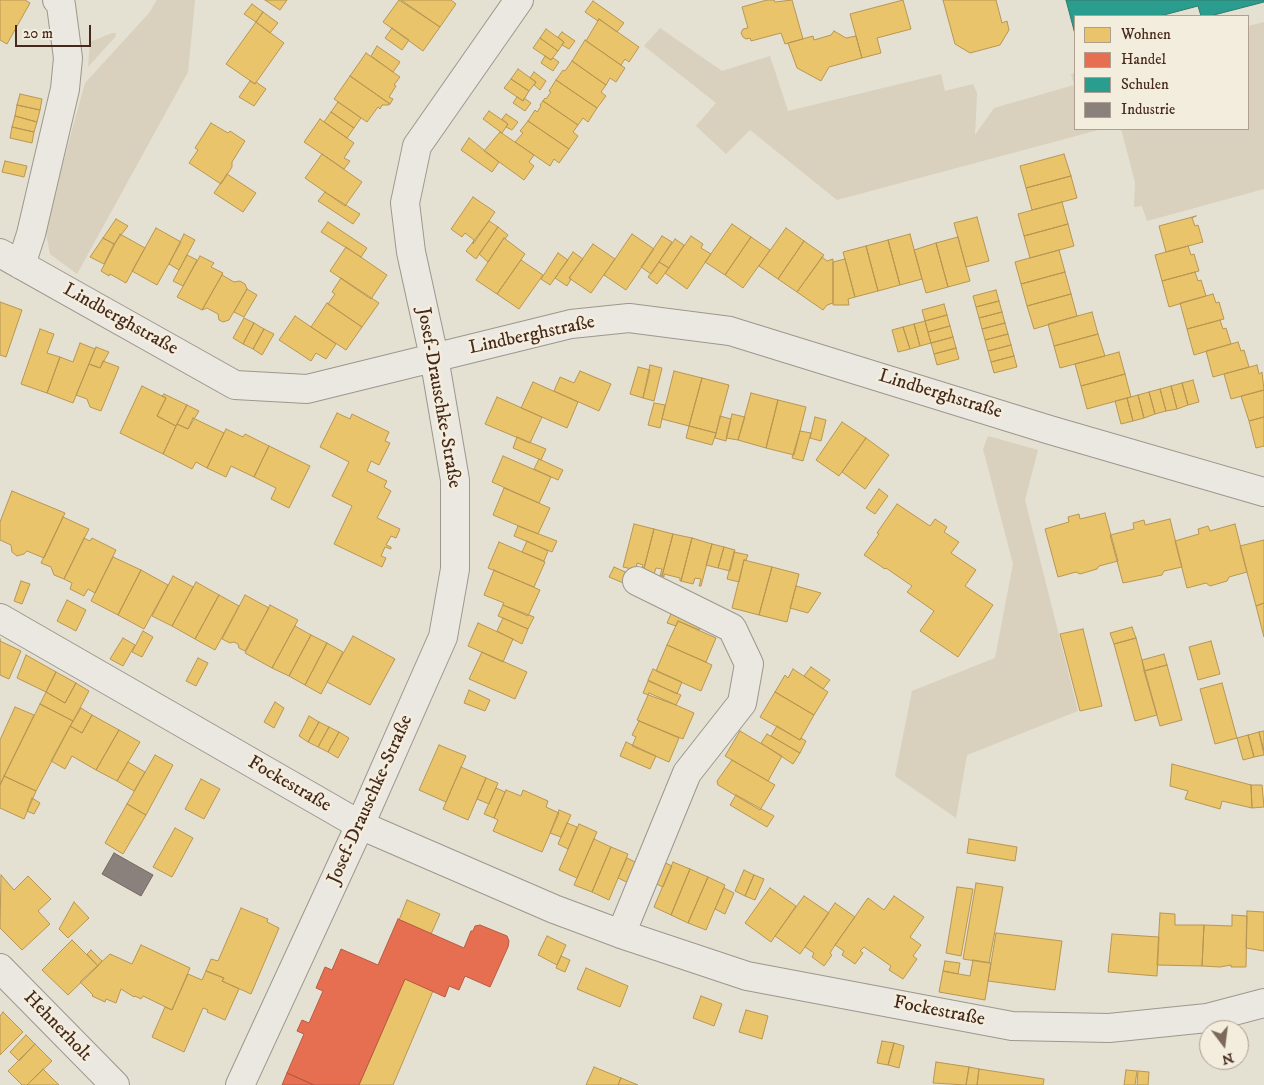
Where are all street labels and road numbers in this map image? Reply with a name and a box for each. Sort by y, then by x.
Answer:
street label: Lindberghstraße [59,279,181,361]
street label: Josef-Drauschke-Straße [411,306,465,490]
street label: Lindberghstraße [467,312,597,360]
street label: Lindberghstraße [876,365,1004,425]
street label: Josef-Drauschke-Straße [323,712,419,888]
street label: Fockestraße [243,752,335,818]
street label: Hehnerholt [18,987,96,1067]
street label: Fockestraße [891,992,987,1032]

